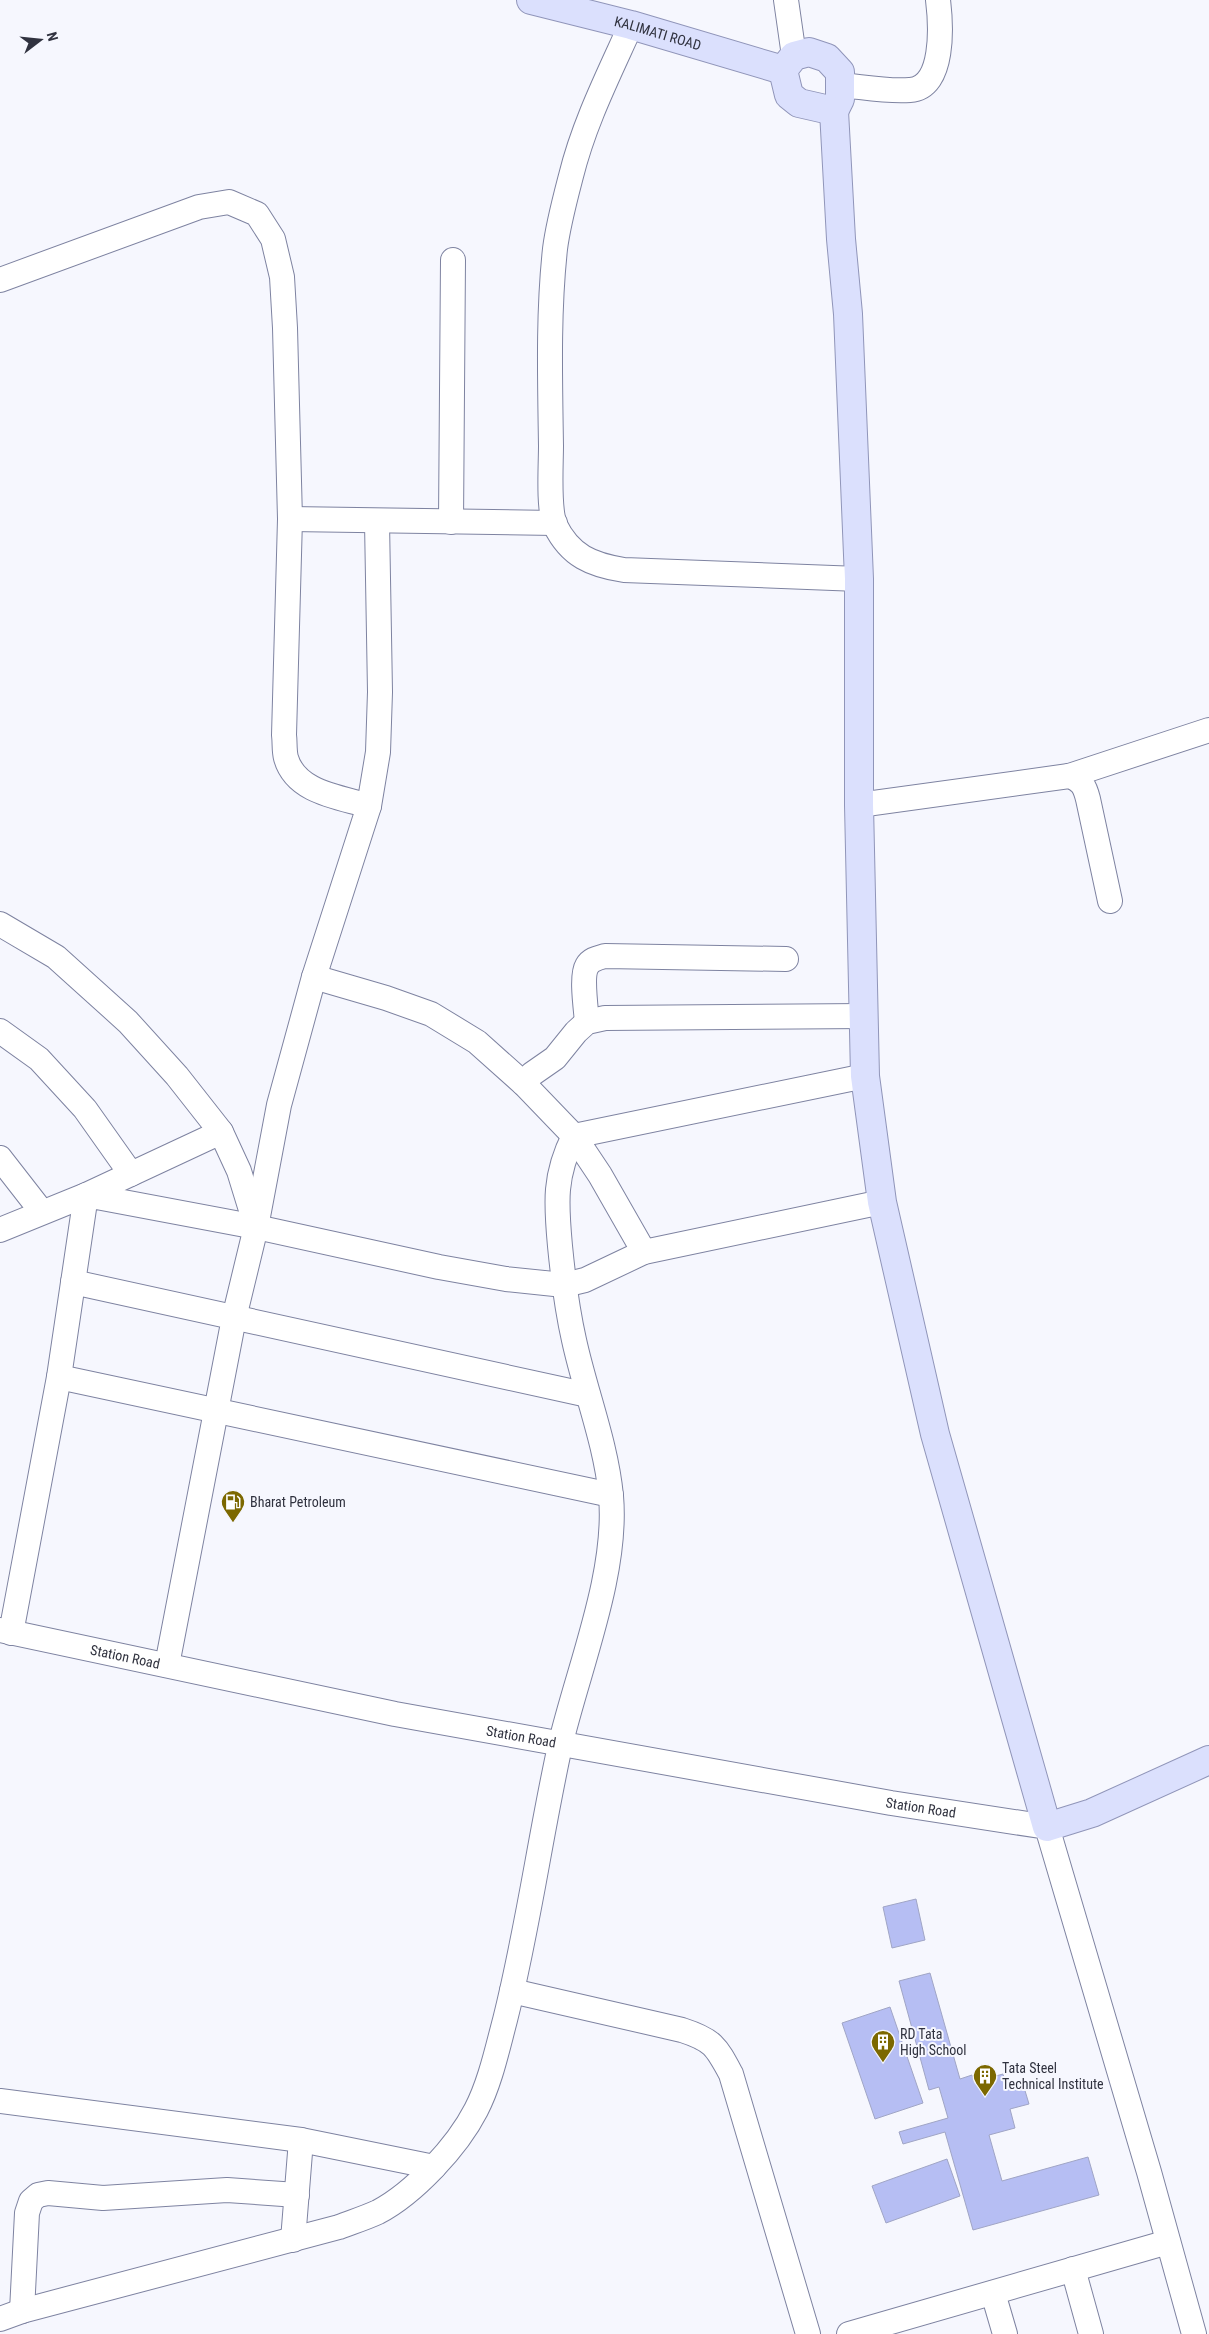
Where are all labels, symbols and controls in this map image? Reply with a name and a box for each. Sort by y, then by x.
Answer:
street label: KALIMATI ROAD [613,13,703,53]
north arrow [15,15,65,65]
text: N [44,30,61,43]
fuel station icon: Bharat Petroleum [220,1489,246,1523]
place label: Bharat Petroleum [250,1494,346,1510]
street label: Station Road [89,1641,161,1672]
street label: Station Road [485,1723,557,1751]
street label: Station Road [885,1794,957,1821]
place label: RD Tata High School [900,2026,967,2058]
building icon: RD Tata High School [870,2029,896,2063]
place label: Tata Steel Technical Institute [1002,2060,1104,2092]
building icon: Tata Steel Technical Institute [972,2063,998,2097]

